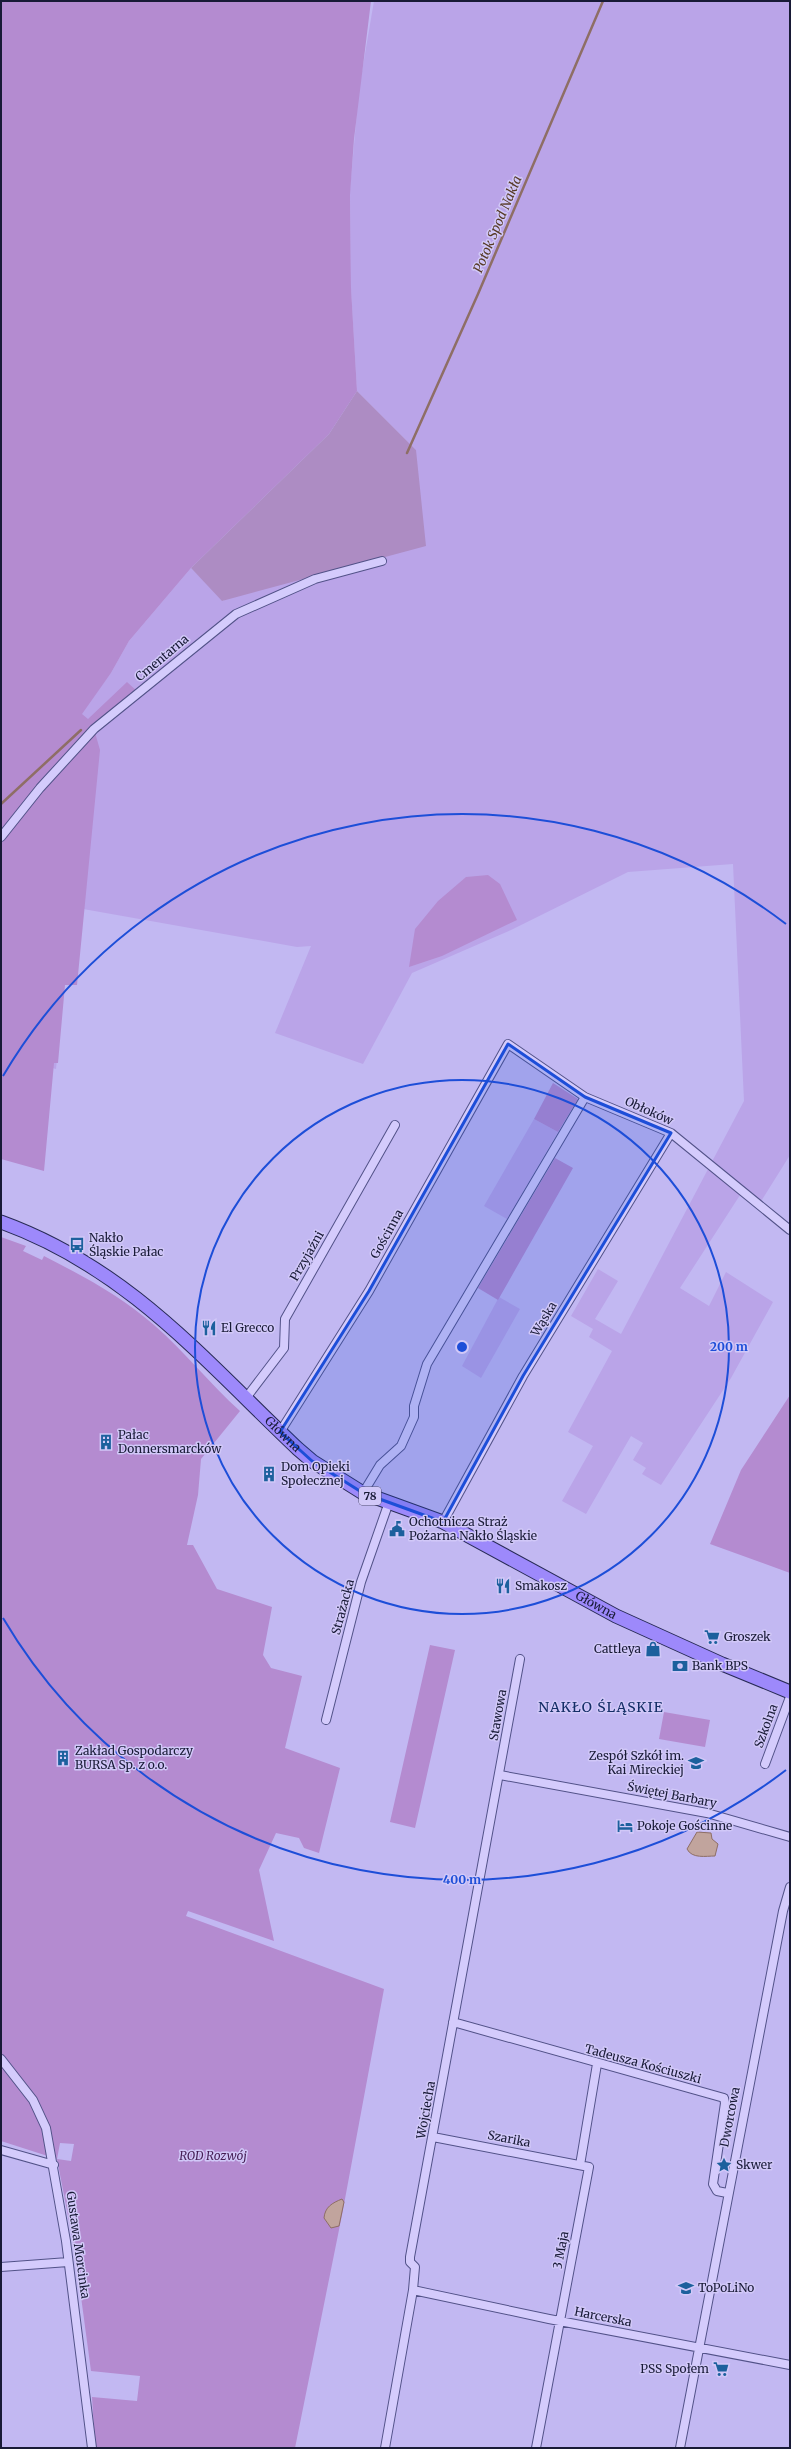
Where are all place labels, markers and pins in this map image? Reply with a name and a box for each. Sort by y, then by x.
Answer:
place label: Nakło Śląskie Pałac [89,1230,163,1259]
bus stop icon: Nakło Śląskie Pałac [68,1236,86,1254]
restaurant icon: El Grecco [200,1319,218,1337]
place label: El Grecco [221,1320,274,1335]
centre of rings [455,1340,469,1354]
place label: Pałac Donnersmarcków [118,1427,222,1456]
building icon: Pałac Donnersmarcków [97,1433,115,1451]
place label: Dom Opieki Społecznej [281,1459,350,1488]
building icon: Dom Opieki Społecznej [260,1465,278,1483]
place label: Ochotnicza Straż Pożarna Nakło Śląskie [409,1514,537,1543]
public building icon: Ochotnicza Straż Pożarna Nakło Śląskie [388,1520,406,1538]
restaurant icon: Smakosz [494,1577,512,1595]
place label: Smakosz [515,1578,567,1593]
supermarket icon: Groszek [703,1628,721,1646]
place label: Groszek [724,1629,771,1644]
shop icon: Cattleya [644,1640,662,1658]
place label: Cattleya [594,1641,642,1656]
bank icon: Bank BPS [671,1657,689,1675]
place label: Bank BPS [692,1658,748,1673]
place label: Zakład Gospodarczy BURSA Sp. z o.o. [75,1743,193,1772]
place label: Zespół Szkół im. Kai Mireckiej [589,1748,684,1777]
building icon: Zakład Gospodarczy BURSA Sp. z o.o. [54,1749,72,1767]
school or university icon: Zespół Szkół im. Kai Mireckiej [687,1754,705,1772]
hotel icon: Pokoje Gościnne [616,1817,634,1835]
place label: Pokoje Gościnne [637,1818,732,1833]
place icon: Skwer [715,2156,733,2174]
place label: Skwer [736,2157,773,2172]
school or university icon: ToPoLiNo [677,2279,695,2297]
place label: ToPoLiNo [698,2280,754,2295]
supermarket icon: PSS Społem [712,2360,730,2378]
place label: PSS Społem [640,2361,709,2376]

